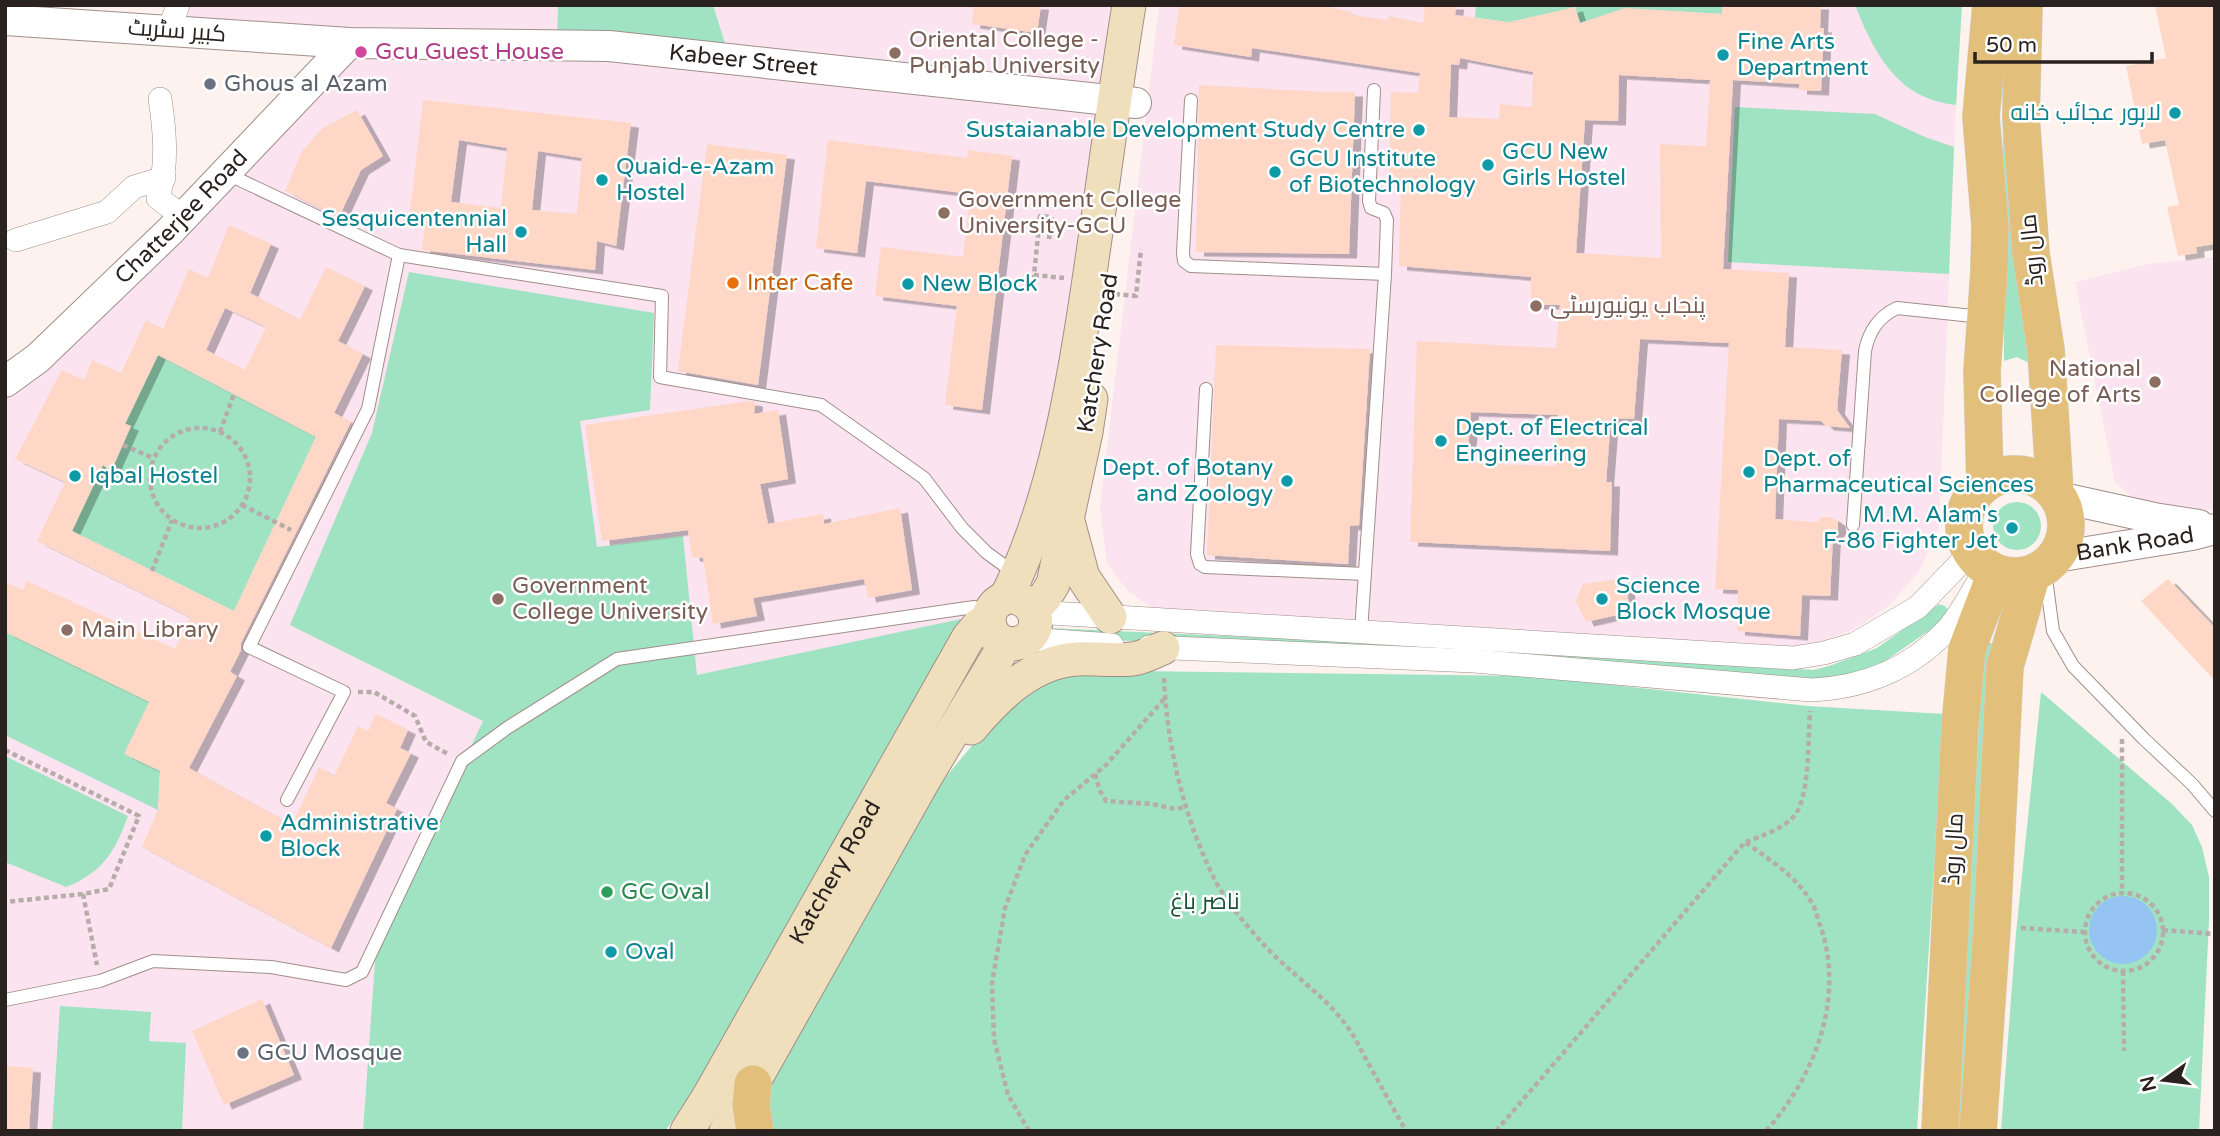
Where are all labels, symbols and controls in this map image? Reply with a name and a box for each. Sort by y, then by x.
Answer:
street label: کبیر سٹریٹ [127,14,227,48]
scale bar [1975,21,2152,65]
place label: Oriental College - Punjab University [909,26,1100,80]
place label: Fine Arts Department [1737,28,1869,82]
text: 50 m [1986,33,2037,58]
place label: Gcu Guest House [375,38,564,66]
street label: Kabeer Street [668,39,819,83]
marker: Gcu Guest House [353,44,369,60]
marker: Oriental College - Punjab University [887,45,903,61]
marker: Fine Arts Department [1715,47,1731,63]
place label: Ghous al Azam [224,70,388,98]
marker: Ghous al Azam [202,76,218,92]
place label: لاہور عجائب خانه [2011,99,2161,127]
marker: لاہور عجائب خانه [2167,105,2183,121]
place label: Sustaianable Development Study Centre [966,116,1405,144]
marker: Sustaianable Development Study Centre [1411,122,1427,138]
place label: GCU New Girls Hostel [1502,138,1626,192]
street label: Chatterjee Road [109,144,254,290]
place label: GCU Institute of Biotechnology [1289,145,1475,199]
place label: Quaid-e-Azam Hostel [616,153,774,207]
marker: GCU New Girls Hostel [1480,157,1496,173]
marker: GCU Institute of Biotechnology [1267,164,1283,180]
marker: Quaid-e-Azam Hostel [594,172,610,188]
place label: Government College University-GCU [958,186,1181,240]
place label: Sesquicentennial Hall [322,205,507,259]
marker: Government College University-GCU [936,205,952,221]
street label: مال روڈ [2014,212,2050,288]
marker: Sesquicentennial Hall [513,224,529,240]
place label: Inter Cafe [747,269,853,297]
place label: New Block [922,270,1038,298]
street label: Katchery Road [1072,271,1124,435]
marker: Inter Cafe [725,275,741,291]
marker: New Block [900,276,916,292]
place label: پنجاب یونیورسٹی [1550,292,1706,320]
marker: پنجاب یونیورسٹی [1528,298,1544,314]
place label: National College of Arts [1979,355,2141,409]
marker: National College of Arts [2147,374,2163,390]
place label: Dept. of Electrical Engineering [1455,414,1649,468]
marker: Dept. of Electrical Engineering [1433,433,1449,449]
place label: Dept. of Pharmaceutical Sciences [1763,445,2034,499]
place label: Dept. of Botany and Zoology [1102,454,1273,508]
place label: Iqbal Hostel [89,462,218,490]
marker: Dept. of Pharmaceutical Sciences [1741,464,1757,480]
marker: Iqbal Hostel [67,468,83,484]
marker: Dept. of Botany and Zoology [1279,473,1295,489]
place label: M.M. Alam's F-86 Fighter Jet [1823,501,1998,555]
marker: M.M. Alam's F-86 Fighter Jet [2004,520,2020,536]
street label: Bank Road [2074,521,2196,568]
place label: Government College University [512,572,708,626]
place label: Science Block Mosque [1616,572,1771,626]
marker: Government College University [490,591,506,607]
marker: Science Block Mosque [1594,591,1610,607]
place label: Main Library [81,616,218,644]
marker: Main Library [59,622,75,638]
street label: Katchery Road [784,796,887,950]
place label: Administrative Block [280,809,439,863]
street label: مال روڈ [1938,812,1970,886]
marker: Administrative Block [258,828,274,844]
place label: GC Oval [621,878,710,906]
marker: GC Oval [599,884,615,900]
park label: ناصر باغ [1170,888,1240,917]
place label: Oval [625,938,674,966]
marker: Oval [603,944,619,960]
place label: GCU Mosque [257,1039,402,1067]
marker: GCU Mosque [235,1045,251,1061]
north arrow [2129,1045,2199,1115]
text: N [2136,1074,2161,1094]

